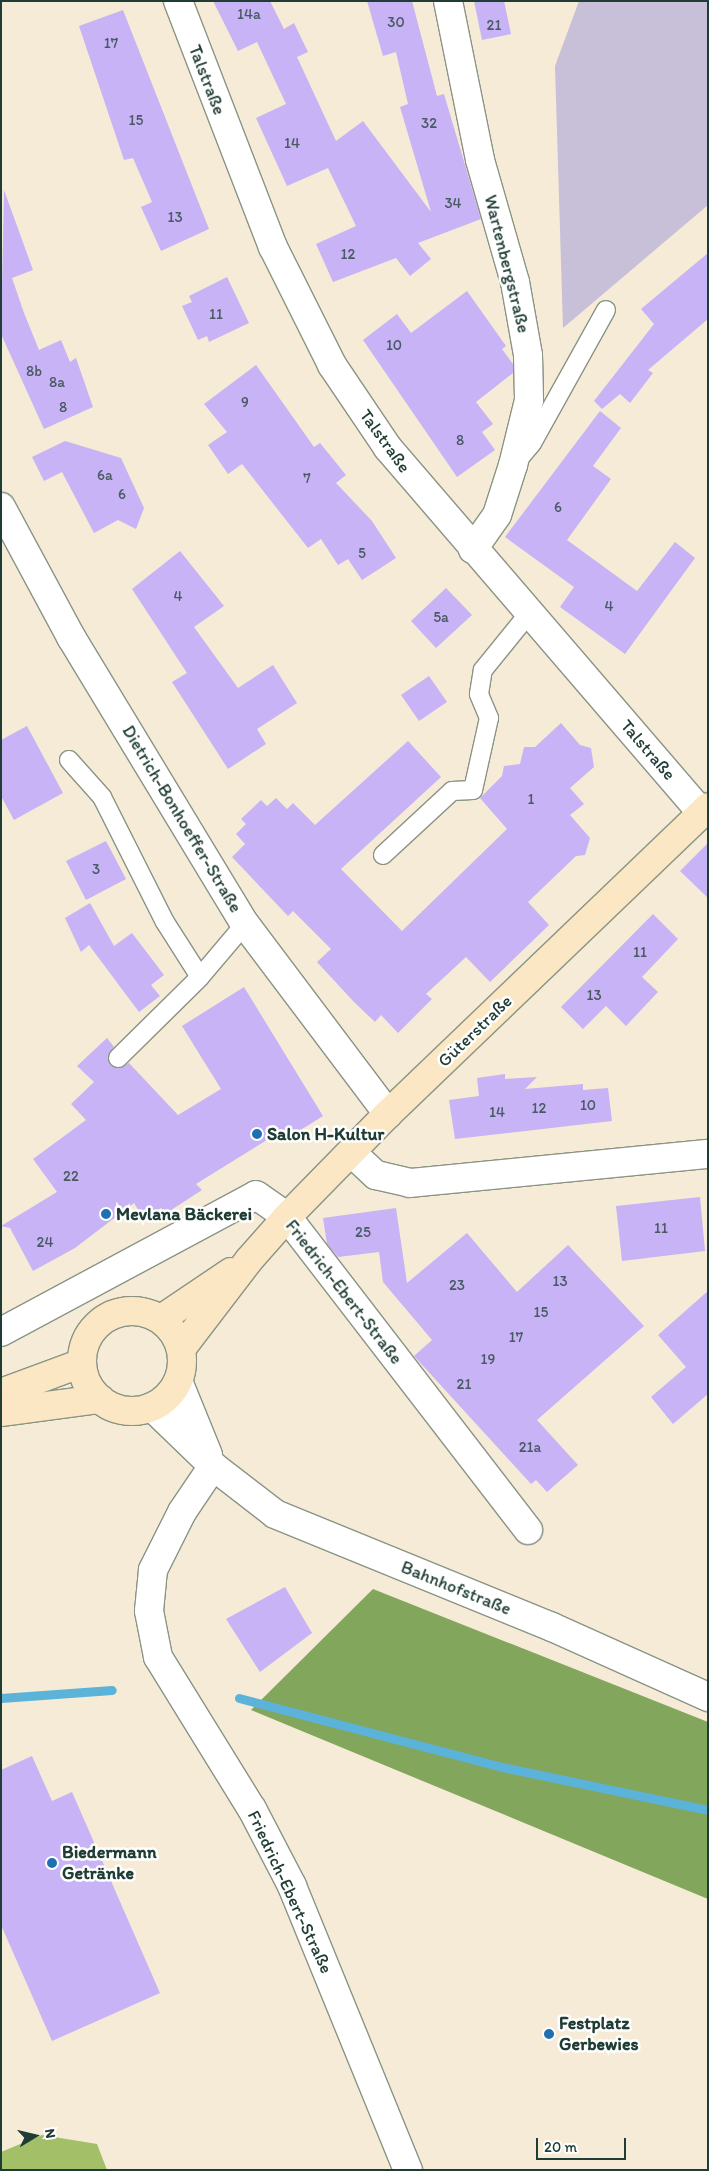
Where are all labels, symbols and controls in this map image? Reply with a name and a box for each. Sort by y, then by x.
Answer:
house number: 14a [237,6,261,24]
house number: 30 [387,14,405,32]
house number: 21 [487,17,501,35]
house number: 17 [104,35,118,53]
street label: Talstraße [184,42,230,118]
house number: 15 [129,112,143,130]
house number: 32 [421,115,437,133]
house number: 14 [284,135,300,153]
street label: Wartenbergstraße [479,193,535,335]
house number: 34 [444,195,462,213]
house number: 13 [167,209,183,227]
house number: 12 [341,246,355,264]
house number: 11 [209,306,223,324]
house number: 10 [386,337,402,355]
house number: 8b [26,363,42,381]
house number: 8a [49,374,65,392]
house number: 9 [241,394,249,412]
house number: 8 [59,399,67,417]
street label: Talstraße [355,405,415,477]
house number: 8 [456,432,464,450]
house number: 6a [97,467,113,485]
house number: 7 [303,470,311,488]
house number: 6 [118,486,126,504]
house number: 6 [554,499,562,517]
house number: 5 [358,545,366,563]
house number: 4 [173,588,183,606]
house number: 4 [604,598,614,616]
house number: 5a [433,609,449,627]
street label: Talstraße [616,715,680,785]
street label: Dietrich-Bonhoeffer-Straße [117,721,247,917]
house number: 1 [528,791,534,809]
house number: 3 [92,861,100,879]
house number: 11 [633,944,647,962]
house number: 13 [586,987,602,1005]
street label: Güterstraße [433,990,517,1072]
house number: 10 [580,1097,596,1115]
house number: 12 [532,1100,546,1118]
house number: 14 [489,1104,505,1122]
place label: Salon H-Kultur [267,1123,384,1145]
marker: Salon H-Kultur [251,1128,263,1140]
house number: 22 [63,1168,79,1186]
place label: Mevlana Bäckerei [116,1203,252,1225]
marker: Mevlana Bäckerei [100,1208,112,1220]
street label: Friedrich-Ebert-Straße [281,1215,407,1369]
house number: 11 [654,1220,668,1238]
house number: 25 [355,1224,371,1242]
house number: 24 [37,1234,53,1252]
house number: 13 [552,1273,568,1291]
house number: 23 [449,1277,465,1295]
house number: 15 [534,1304,548,1322]
house number: 17 [509,1329,523,1347]
house number: 19 [481,1351,495,1369]
house number: 21 [457,1376,471,1394]
house number: 21a [519,1439,541,1457]
street label: Bahnhofstraße [398,1556,514,1620]
street label: Friedrich-Ebert-Straße [243,1807,337,1977]
place label: Biedermann Getränke [62,1842,156,1885]
marker: Biedermann Getränke [46,1857,58,1869]
place label: Festplatz Gerbewies [559,2013,638,2056]
marker: Festplatz Gerbewies [543,2028,555,2040]
north arrow [10,2111,60,2161]
text: N [41,2128,59,2140]
scale bar [539,2128,629,2160]
text: 20 m [544,2138,577,2156]

